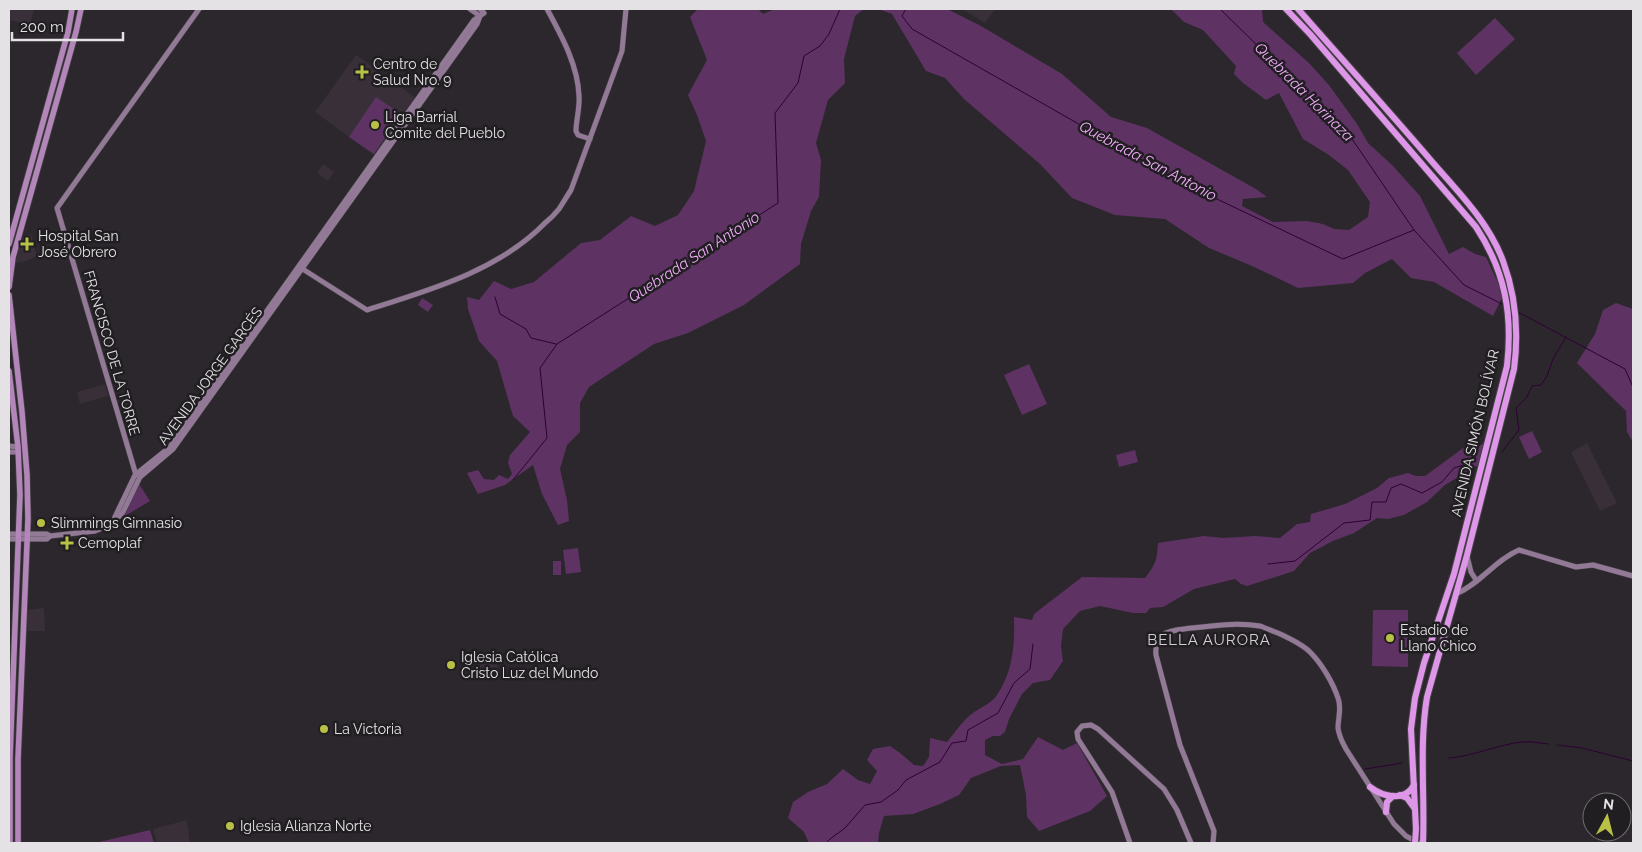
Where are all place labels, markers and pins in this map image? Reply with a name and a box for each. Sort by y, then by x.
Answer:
place label: Centro de Salud Nro. 9 [373,56,452,88]
marker: Centro de Salud Nro. 9 [355,65,369,79]
place label: Liga Barrial Comite del Pueblo [385,109,505,141]
marker: Liga Barrial Comite del Pueblo [369,119,381,131]
place label: Hospital San José Obrero [38,228,119,260]
marker: Hospital San José Obrero [20,237,34,251]
place label: Slimmings Gimnasio [51,515,182,531]
marker: Slimmings Gimnasio [35,517,47,529]
place label: Cemoplaf [78,535,143,551]
marker: Cemoplaf [60,536,74,550]
place label: Estadio de Llano Chico [1400,622,1476,654]
marker: Estadio de Llano Chico [1384,632,1396,644]
place label: Iglesia Católica Cristo Luz del Mundo [461,649,598,681]
marker: Iglesia Católica Cristo Luz del Mundo [445,659,457,671]
place label: La Victoria [334,721,402,737]
marker: La Victoria [318,723,330,735]
place label: Iglesia Alianza Norte [240,818,372,834]
marker: Iglesia Alianza Norte [224,820,236,832]

